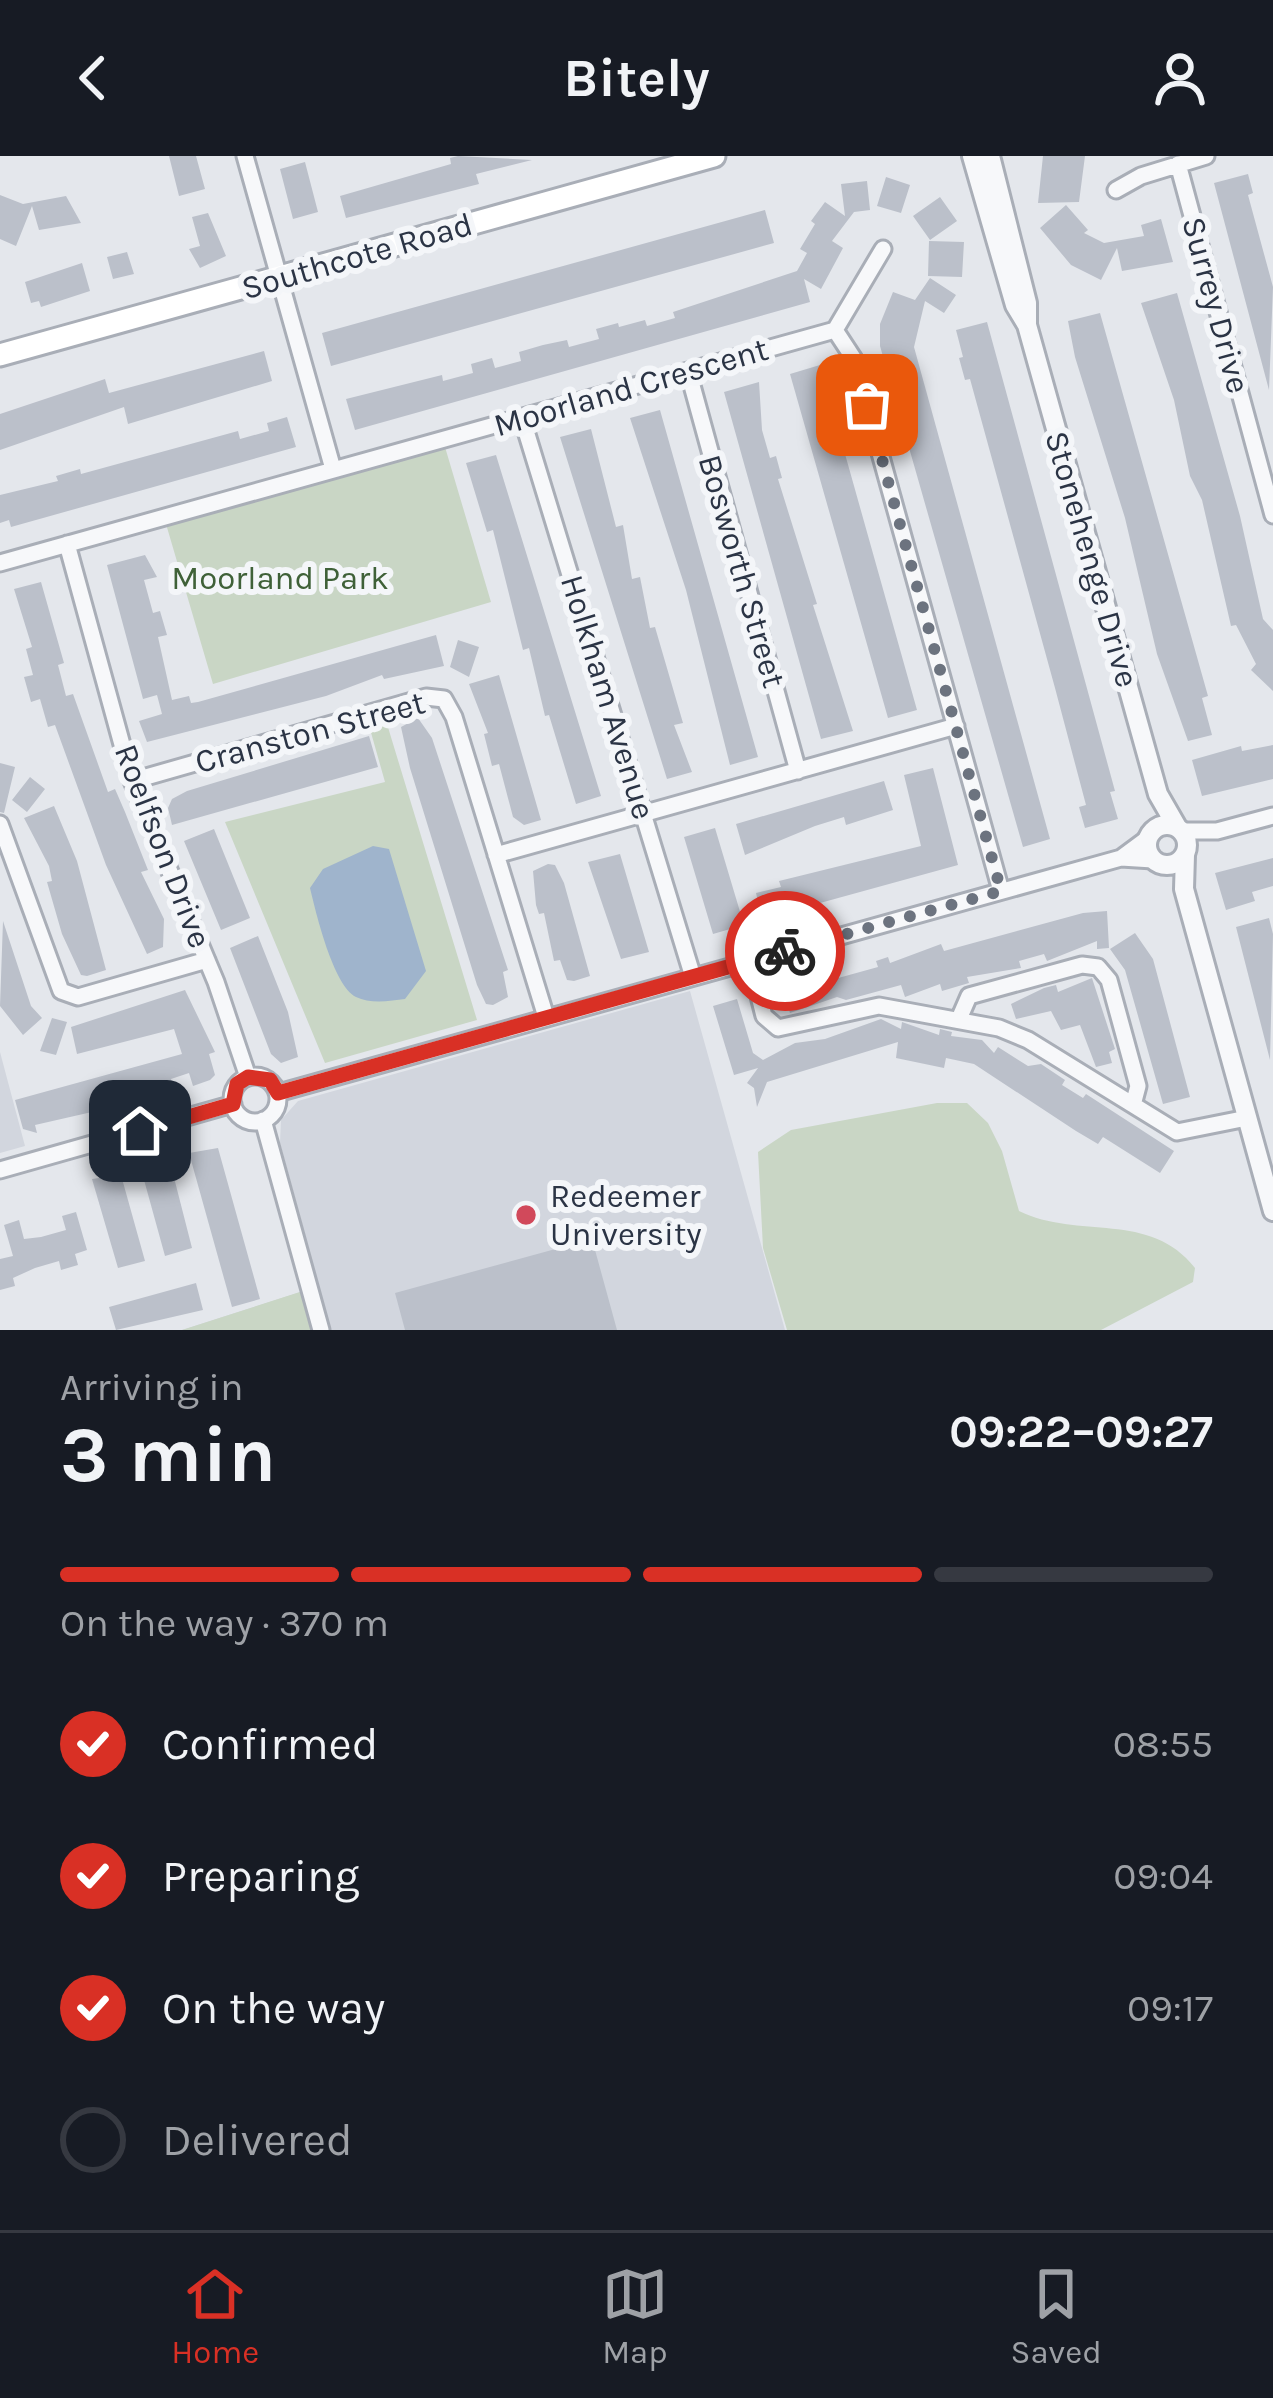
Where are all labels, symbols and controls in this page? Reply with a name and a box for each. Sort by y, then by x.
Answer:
icon: back [60,45,126,111]
icon: person [1147,45,1213,111]
text: Bitely [563,46,710,110]
street label: Southcote Road [237,205,477,307]
street label: Surrey Drive [1174,213,1258,397]
street label: Moorland Crescent [490,330,772,444]
pin [816,354,918,456]
icon: bag [834,372,900,438]
street label: Stonehenge Drive [1037,427,1147,691]
street label: Bosworth Street [691,450,793,692]
park label: Moorland Park [171,559,389,597]
street label: Holkham Avenue [553,570,663,824]
street label: Cranston Street [191,683,429,781]
street label: Roelfson Drive [107,739,219,953]
courier [725,891,845,1011]
icon: bike [752,918,818,984]
pin [89,1080,191,1182]
icon: home [107,1098,173,1164]
place label: Redeemer University [550,1177,702,1253]
marker: Redeemer University [513,1202,539,1228]
text: Arriving in [60,1364,243,1410]
text: 09:22–09:27 [949,1406,1213,1458]
text: 3 min [60,1409,276,1501]
text: On the way · 370 m [60,1600,389,1646]
icon: check [60,1711,126,1777]
text: Confirmed [162,1718,378,1770]
text: 08:55 [1113,1721,1213,1767]
icon: check [60,1843,126,1909]
text: Preparing [162,1850,360,1902]
text: 09:04 [1113,1853,1213,1899]
icon: check [60,1975,126,2041]
text: On the way [162,1982,385,2034]
text: 09:17 [1127,1985,1213,2031]
text: Delivered [162,2114,353,2166]
tab: Home [171,2261,259,2371]
tab: Map [602,2261,668,2371]
tab: Saved [1010,2261,1102,2371]

